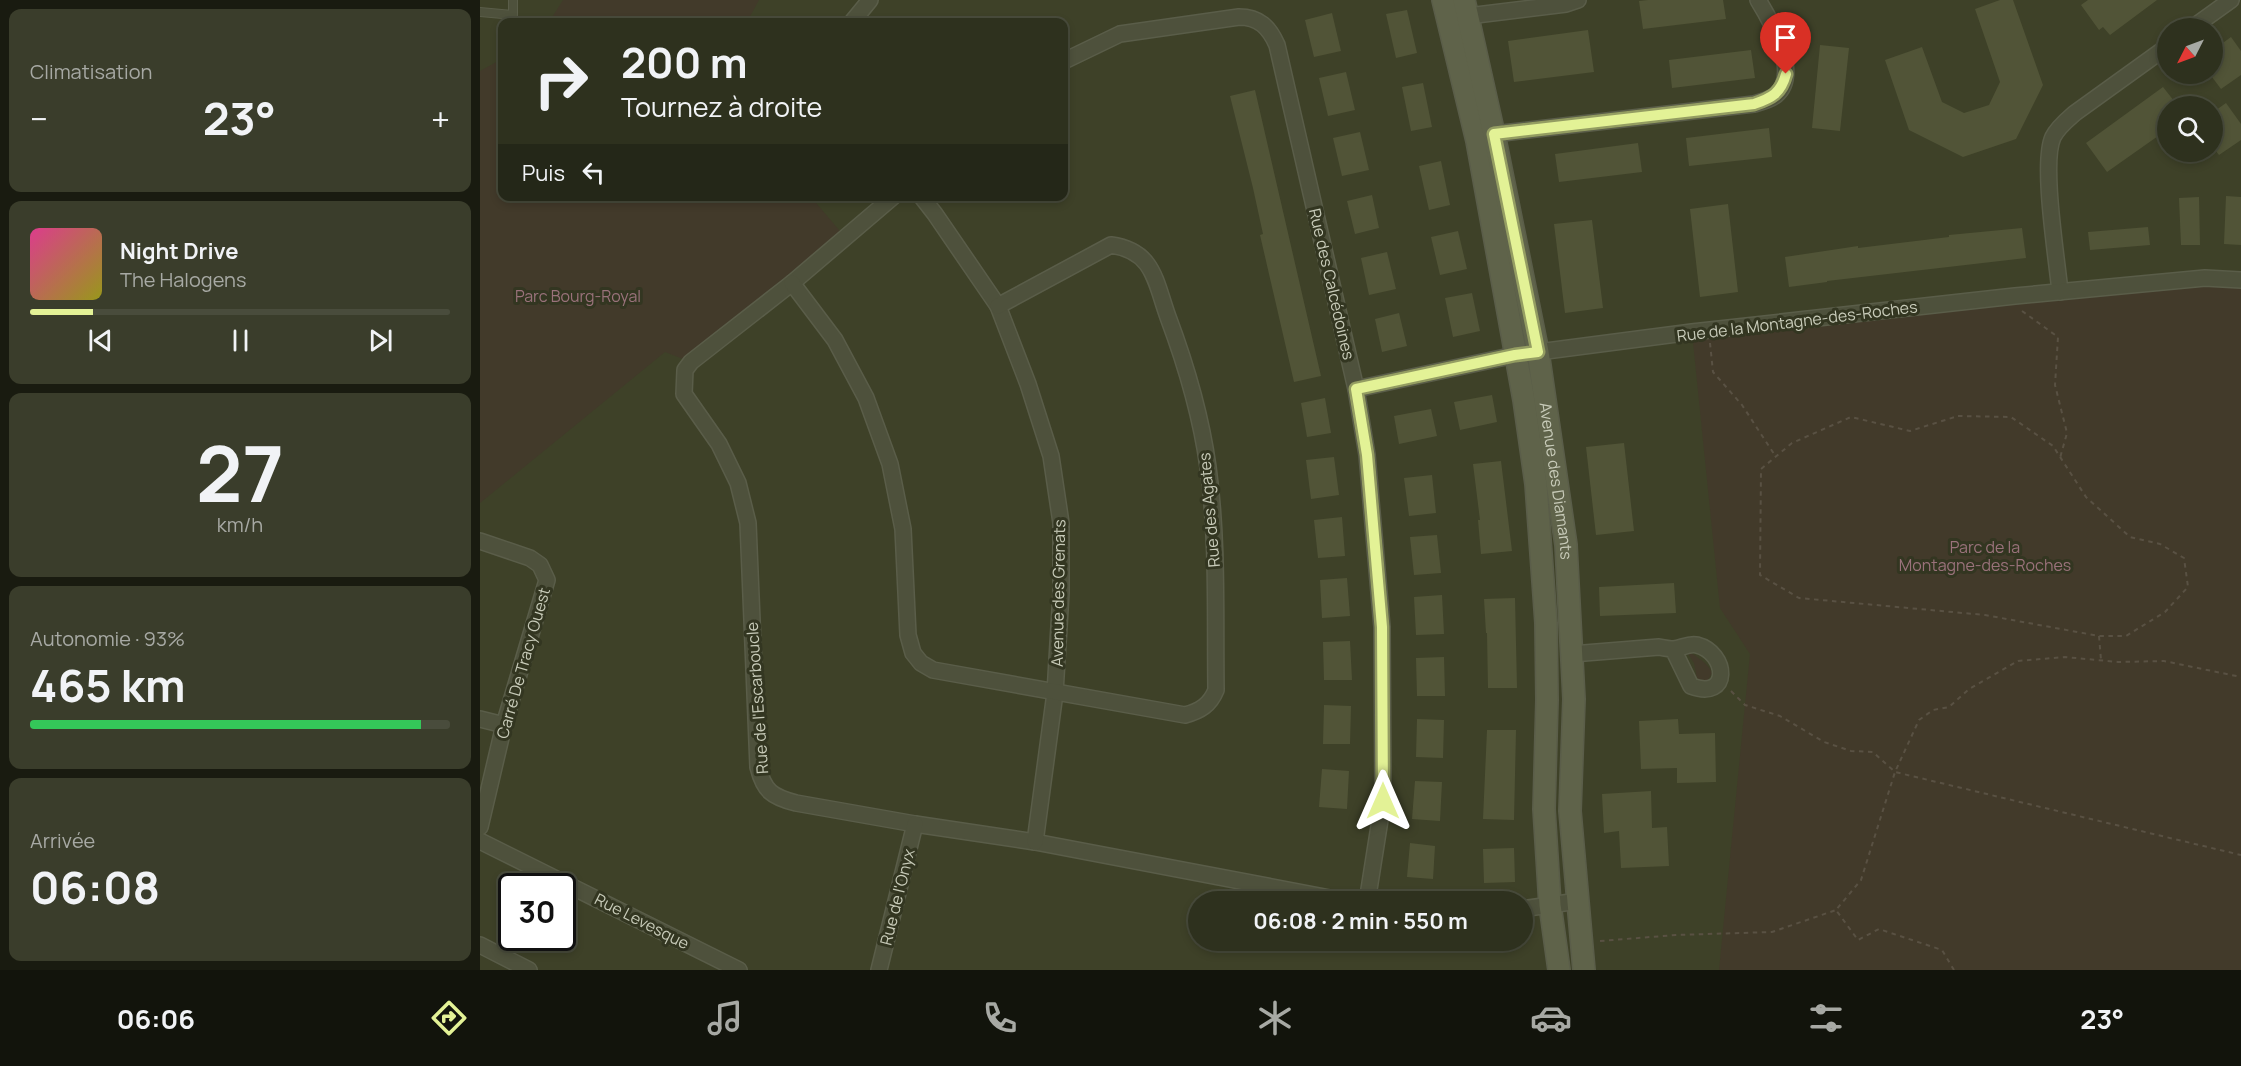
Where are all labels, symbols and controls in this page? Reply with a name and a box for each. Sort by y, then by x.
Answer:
pin [1760,12,1811,74]
north arrow [2157,18,2223,84]
map controls [2157,18,2223,162]
icon: arrive [1769,21,1802,54]
text: 200 m [621,33,747,91]
icon: right [522,42,600,120]
text: Climatisation [30,58,152,85]
text: 23° [203,87,276,149]
text: Tournez à droite [621,88,822,125]
text: − [30,96,48,141]
text: + [431,96,450,141]
button: search [2157,96,2223,162]
icon: left [577,156,610,189]
text: Puis [522,158,565,188]
street label: Rue des Calcédoines [1304,206,1360,362]
text: Night Drive [120,236,239,266]
text: The Halogens [120,266,246,293]
park label: Parc Bourg-Royal [515,285,641,307]
street label: Rue de la Montagne-des-Roches [1675,295,1919,347]
icon: previous [84,324,117,357]
icon: pause [224,324,257,357]
icon: next [364,324,397,357]
street label: Avenue des Diamants [1534,401,1578,560]
text: 27 [196,419,284,525]
street label: Rue des Agates [1193,452,1225,568]
text: km/h [217,511,263,538]
street label: Avenue des Grenats [1046,519,1070,667]
park label: Parc de la Montagne-des-Roches [1899,536,2071,576]
street label: Carré De Tracy Ouest [491,585,555,741]
street label: Rue de l'Escarboucle [741,621,773,775]
text: Autonomie · 93% [30,625,185,652]
text: 465 km [30,654,185,716]
position arrow [1351,769,1415,833]
text: Arrivée [30,827,95,854]
street label: Rue de l'Onyx [874,846,920,947]
text: 06:08 [30,856,160,918]
speed limit sign: 30 [498,873,576,951]
street label: Rue Levesque [591,888,693,954]
text: 06:08 · 2 min · 550 m [1253,906,1468,936]
icon: directions [428,997,470,1039]
icon: music [704,997,746,1039]
icon: phone [979,997,1021,1039]
icon: climate [1254,997,1296,1039]
icon: car [1530,997,1572,1039]
icon: filters [1805,997,1847,1039]
text: 06:06 [117,1000,195,1037]
text: 23° [2080,1000,2124,1037]

